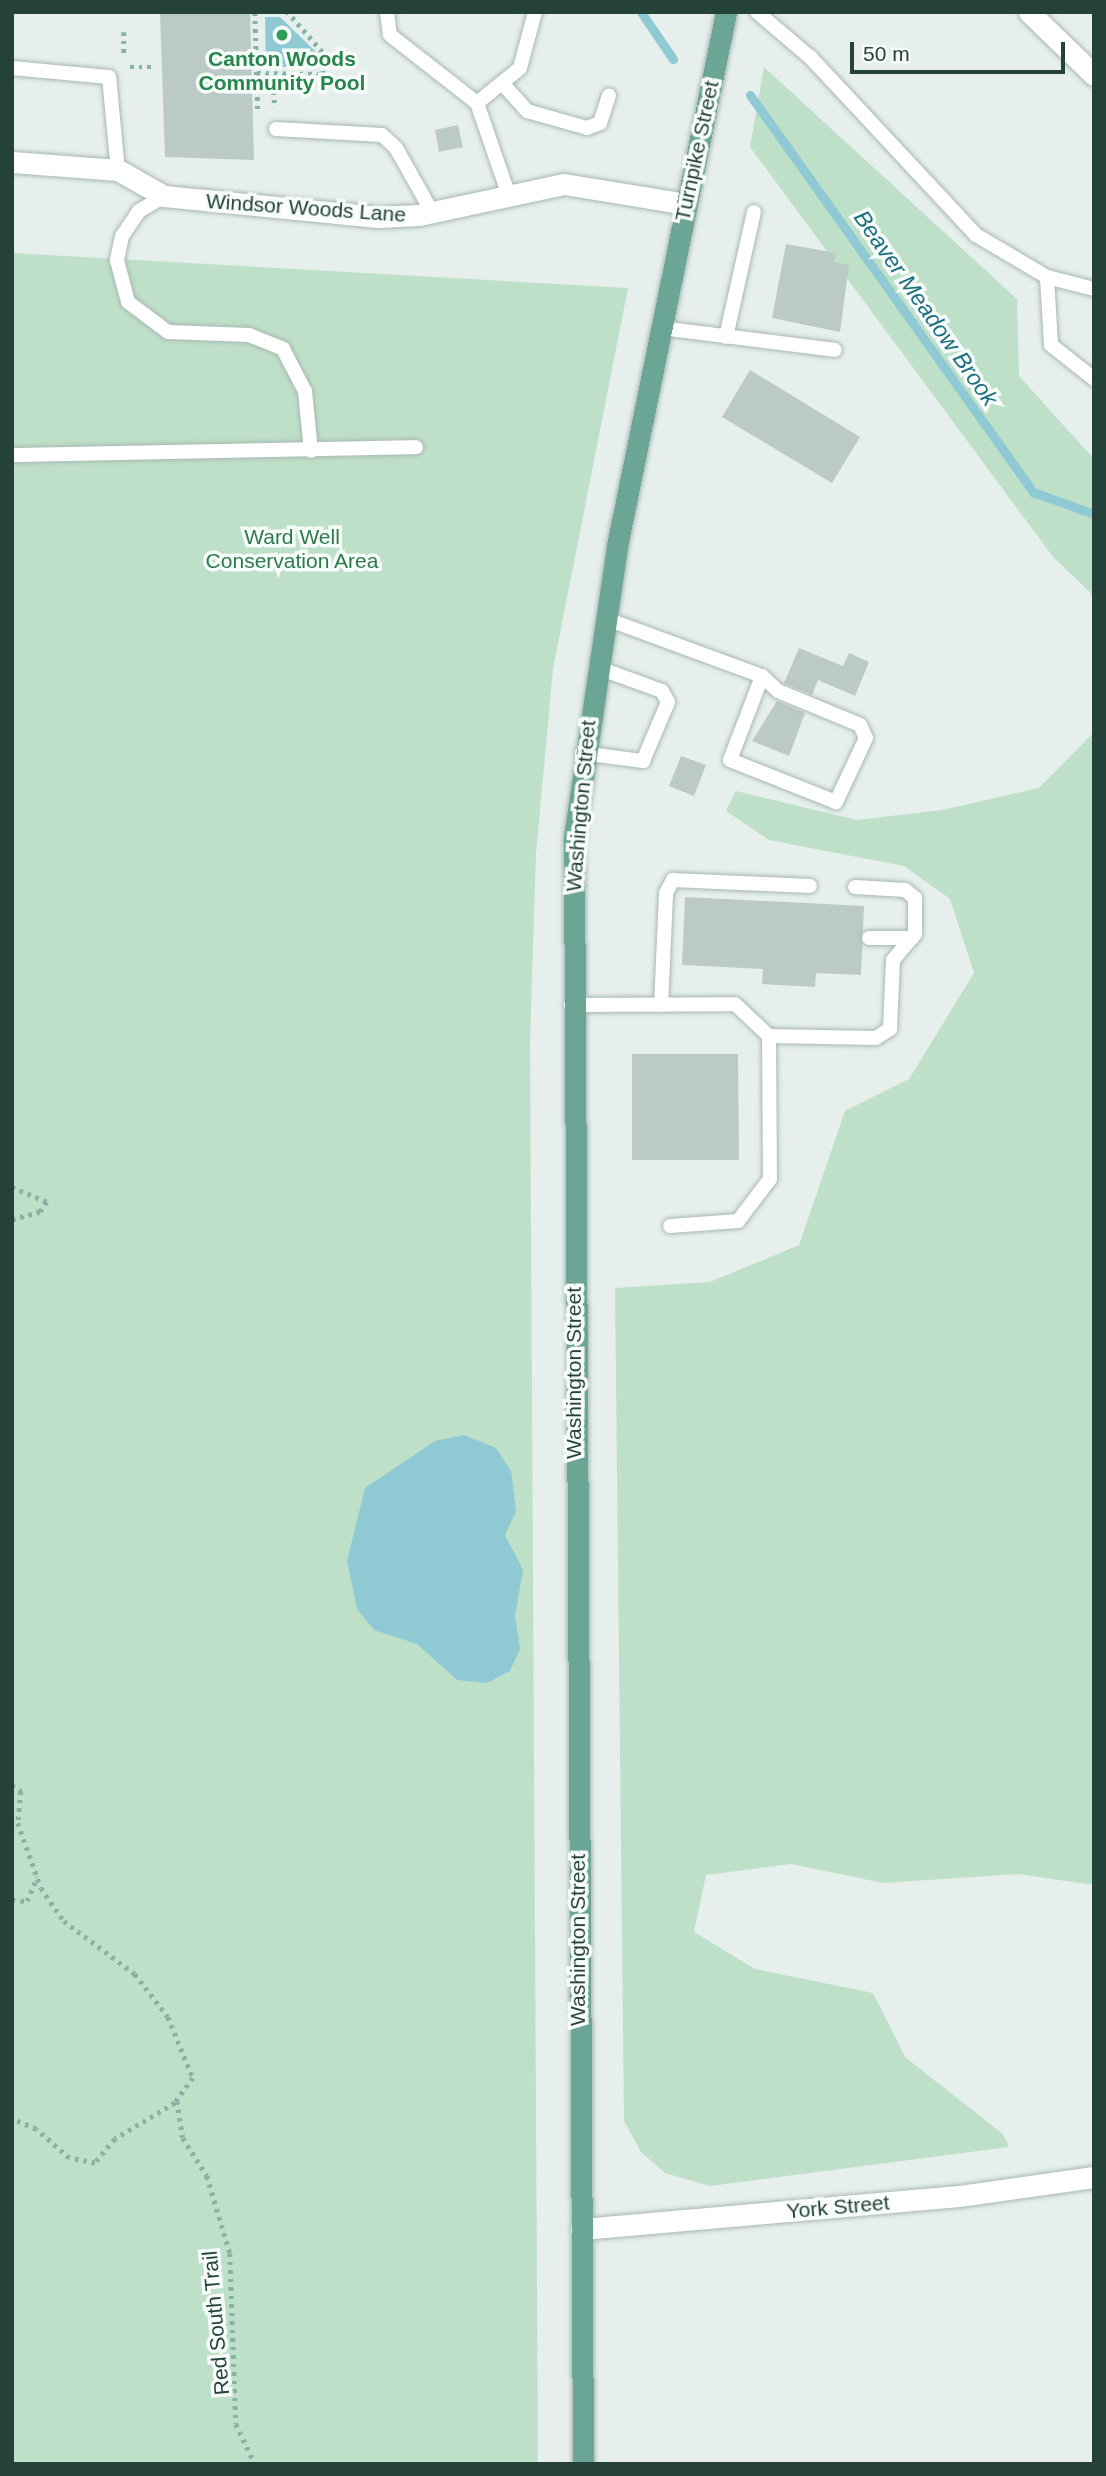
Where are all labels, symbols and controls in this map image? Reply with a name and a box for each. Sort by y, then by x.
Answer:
marker: Canton Woods Community Pool [274,27,290,43]
scale bar [854,28,1069,72]
text: 50 m [863,42,910,65]
place label: Canton Woods Community Pool [199,46,365,96]
street label: Turnpike Street [670,79,724,223]
street label: Windsor Woods Lane [205,188,407,228]
water label: Beaver Meadow Brook [848,205,1004,411]
park label: Ward Well Conservation Area [205,524,379,574]
street label: Washington Street [561,719,601,893]
street label: Washington Street [561,1287,587,1459]
street label: Washington Street [565,1854,591,2026]
street label: York Street [786,2190,890,2224]
street label: Red South Trail [197,2250,235,2396]

